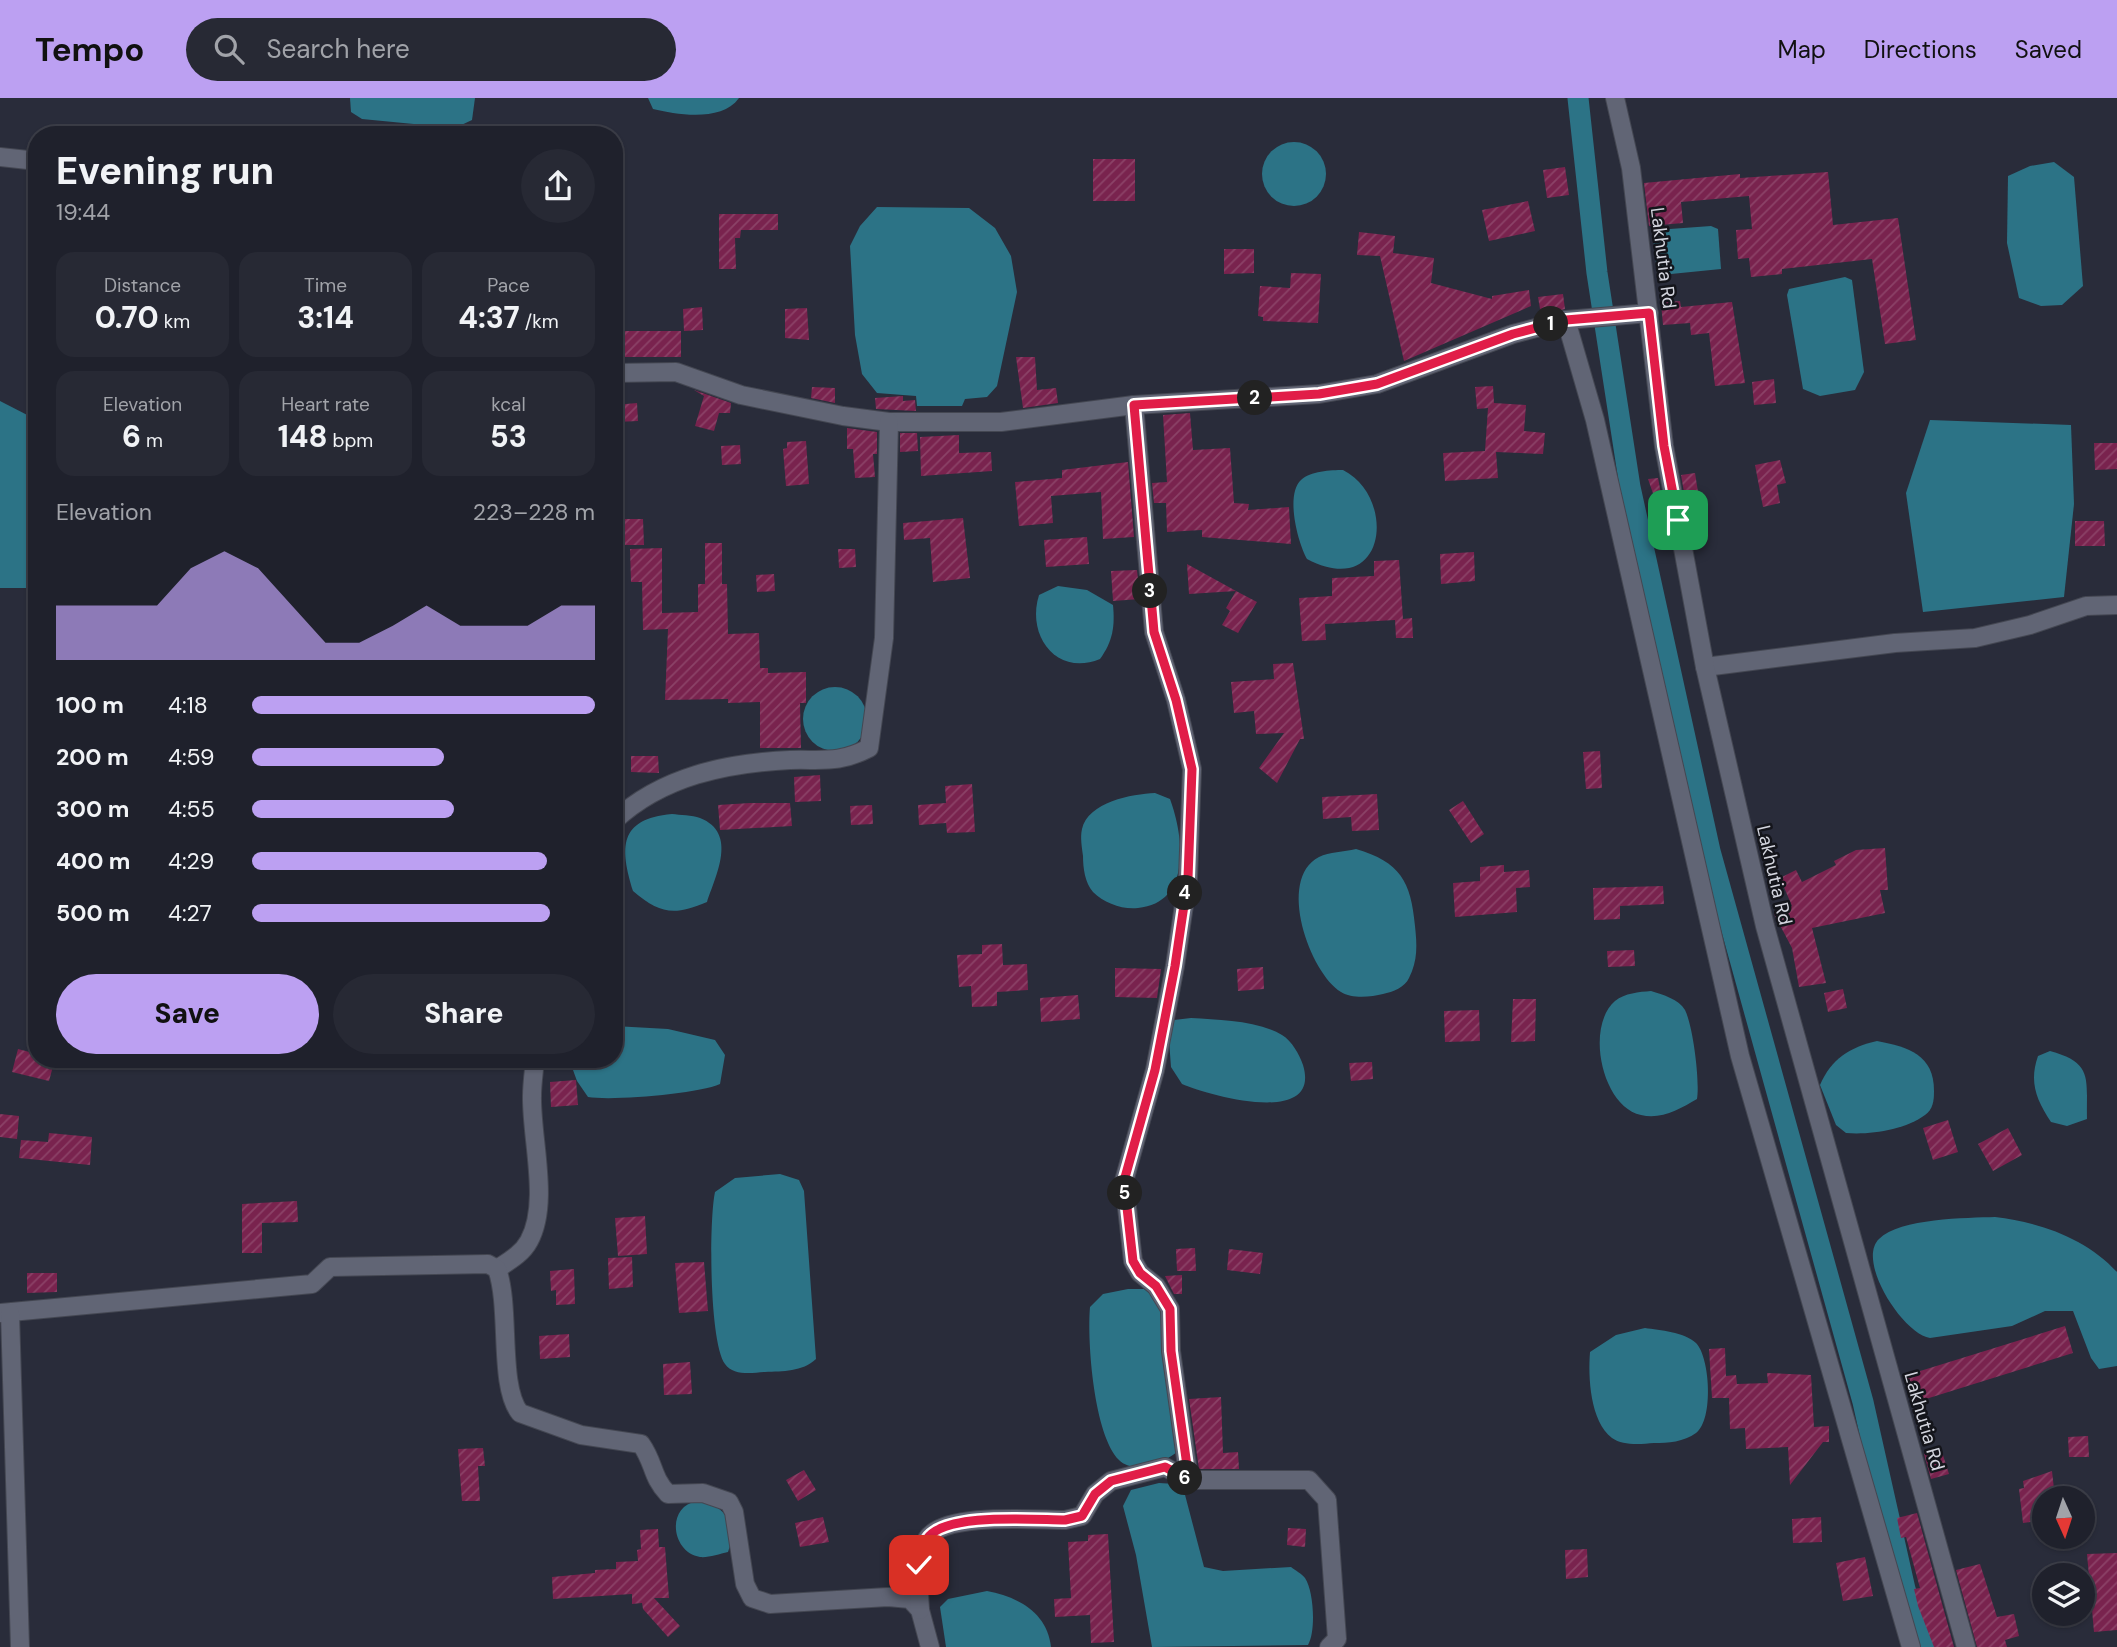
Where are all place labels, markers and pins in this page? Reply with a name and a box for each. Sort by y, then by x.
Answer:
pin: 1 [1534,306,1568,342]
pin: 2 [1238,380,1272,416]
pin [1648,490,1708,550]
pin: 3 [1132,574,1168,608]
pin: 4 [1168,876,1202,910]
pin: 5 [1108,1176,1142,1210]
pin: 6 [1168,1460,1202,1496]
pin [889,1535,949,1595]

